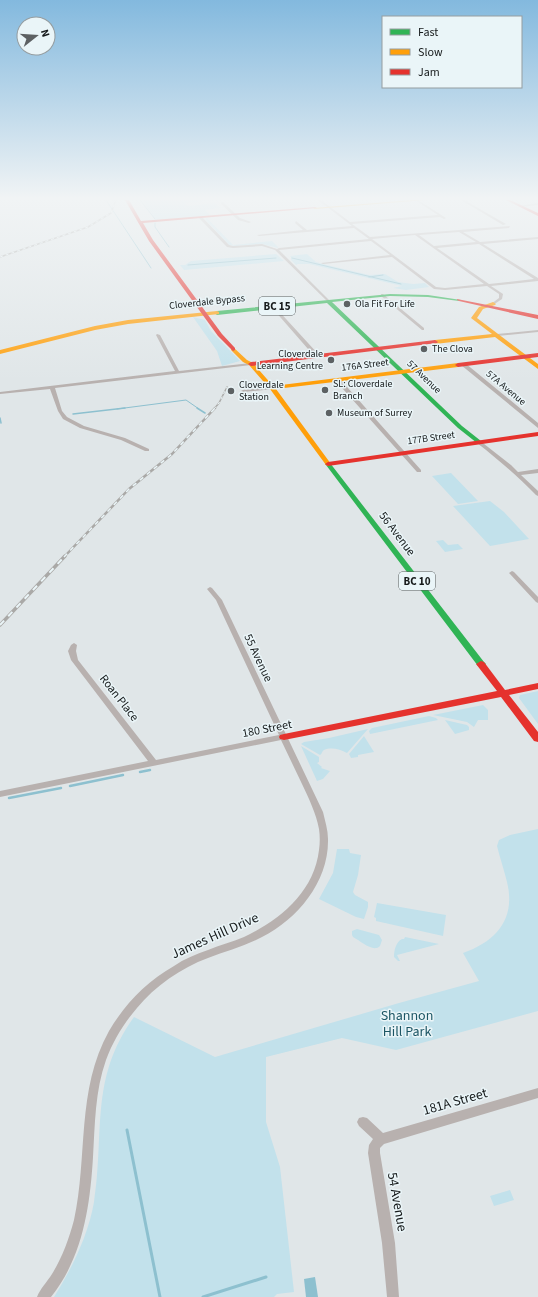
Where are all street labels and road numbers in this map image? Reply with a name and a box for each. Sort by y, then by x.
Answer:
street label: Cloverdale Bypass [168,291,246,313]
road number: BC 15 [259,297,295,315]
street label: 176A Street [341,355,390,375]
street label: 57 Avenue [404,357,444,397]
street label: 57A Avenue [483,367,529,409]
street label: 177B Street [406,428,456,448]
street label: 56 Avenue [375,508,419,560]
road number: BC 10 [399,572,435,590]
street label: 55 Avenue [239,631,277,685]
street label: Roan Place [95,671,143,725]
street label: 180 Street [241,716,293,742]
street label: James Hill Drive [168,908,262,964]
street label: 181A Street [420,1083,490,1121]
street label: 54 Avenue [382,1171,412,1233]

